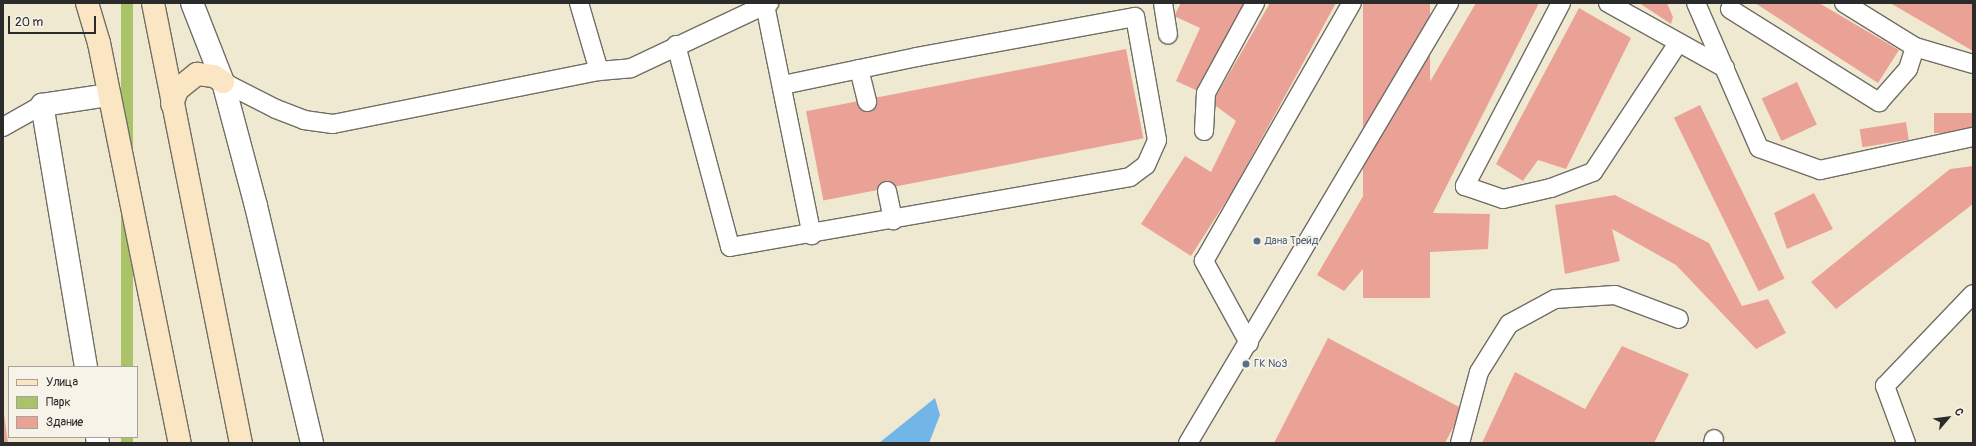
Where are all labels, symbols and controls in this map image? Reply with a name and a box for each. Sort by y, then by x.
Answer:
scale bar [10,8,98,34]
text: 20 m [15,15,43,30]
place label: Дана Трейд [1265,234,1318,248]
marker: Дана Трейд [1252,236,1262,246]
place label: ГК №3 [1254,357,1287,371]
marker: ГК №3 [1241,359,1251,369]
legend [8,366,138,438]
text: Улица [46,375,78,390]
text: Парк [46,395,71,410]
north arrow [1928,398,1968,438]
text: С [1952,406,1966,418]
text: Здание [46,415,83,430]

